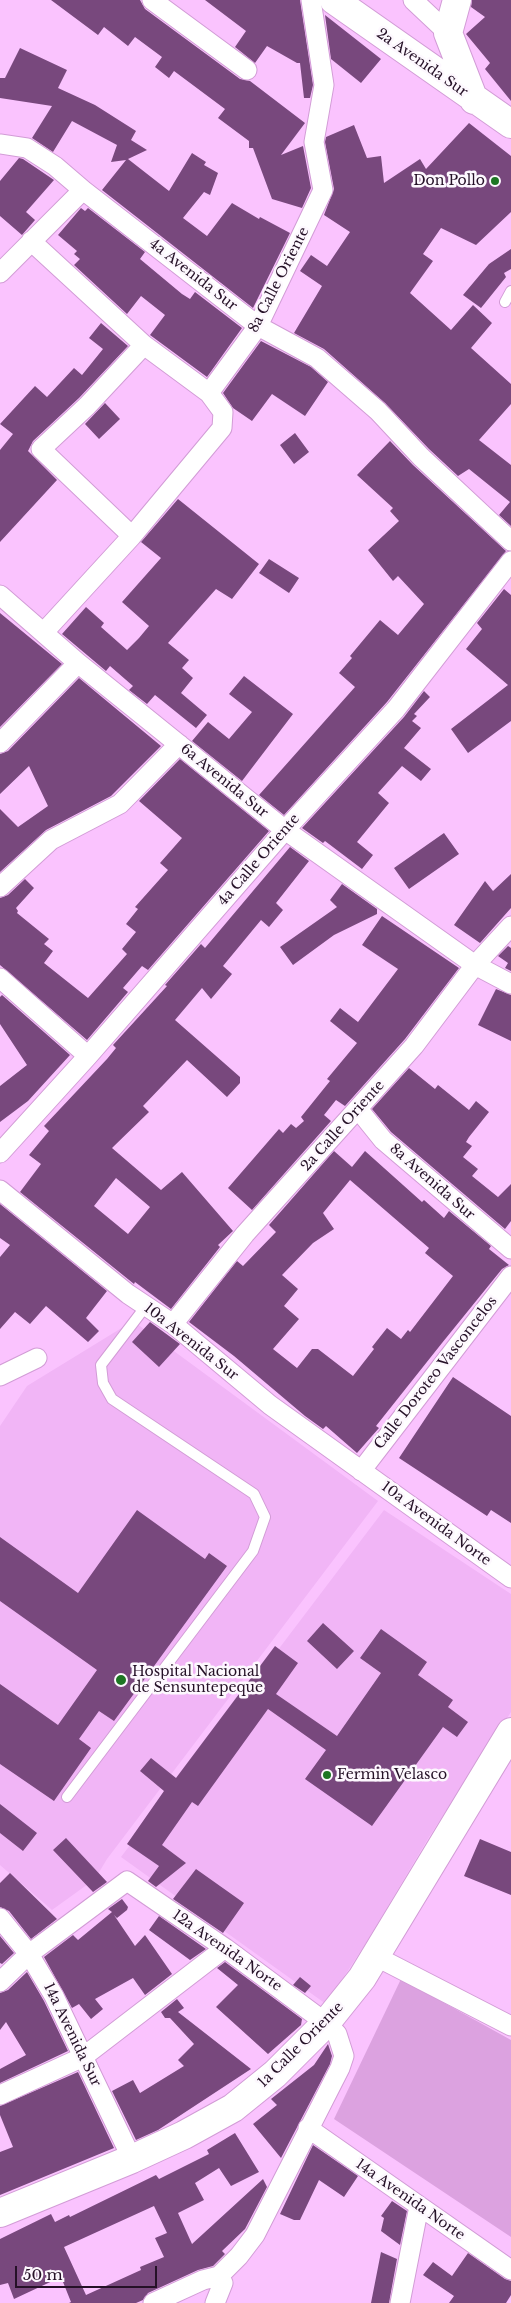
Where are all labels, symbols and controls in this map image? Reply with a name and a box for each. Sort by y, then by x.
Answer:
street label: 2a Avenida Sur [373,25,471,101]
place label: Don Pollo [413,173,485,189]
marker: Don Pollo [489,175,501,187]
street label: 8a Calle Oriente [245,224,313,336]
street label: 4a Avenida Sur [146,235,240,315]
street label: 6a Avenida Sur [177,741,271,821]
street label: 4a Calle Oriente [215,811,303,909]
street label: 2a Calle Oriente [298,1077,388,1175]
street label: 8a Avenida Sur [386,1140,478,1224]
street label: Calle Doroteo Vasconcelos [371,1293,501,1453]
street label: 10a Avenida Sur [141,1300,241,1384]
street label: 10a Avenida Norte [378,1479,494,1569]
place label: Hospital Nacional de Sensuntepeque [132,1664,263,1696]
marker: Hospital Nacional de Sensuntepeque [114,1673,128,1687]
place label: Fermin Velasco [337,1767,447,1783]
marker: Fermin Velasco [321,1769,333,1781]
street label: 12a Avenida Norte [169,1907,285,1995]
street label: 14a Avenida Sur [40,1980,104,2090]
street label: 1a Calle Oriente [255,1999,347,2091]
street label: 14a Avenida Norte [352,2156,468,2244]
scale bar [18,2256,160,2288]
text: 50 m [23,2265,63,2284]

